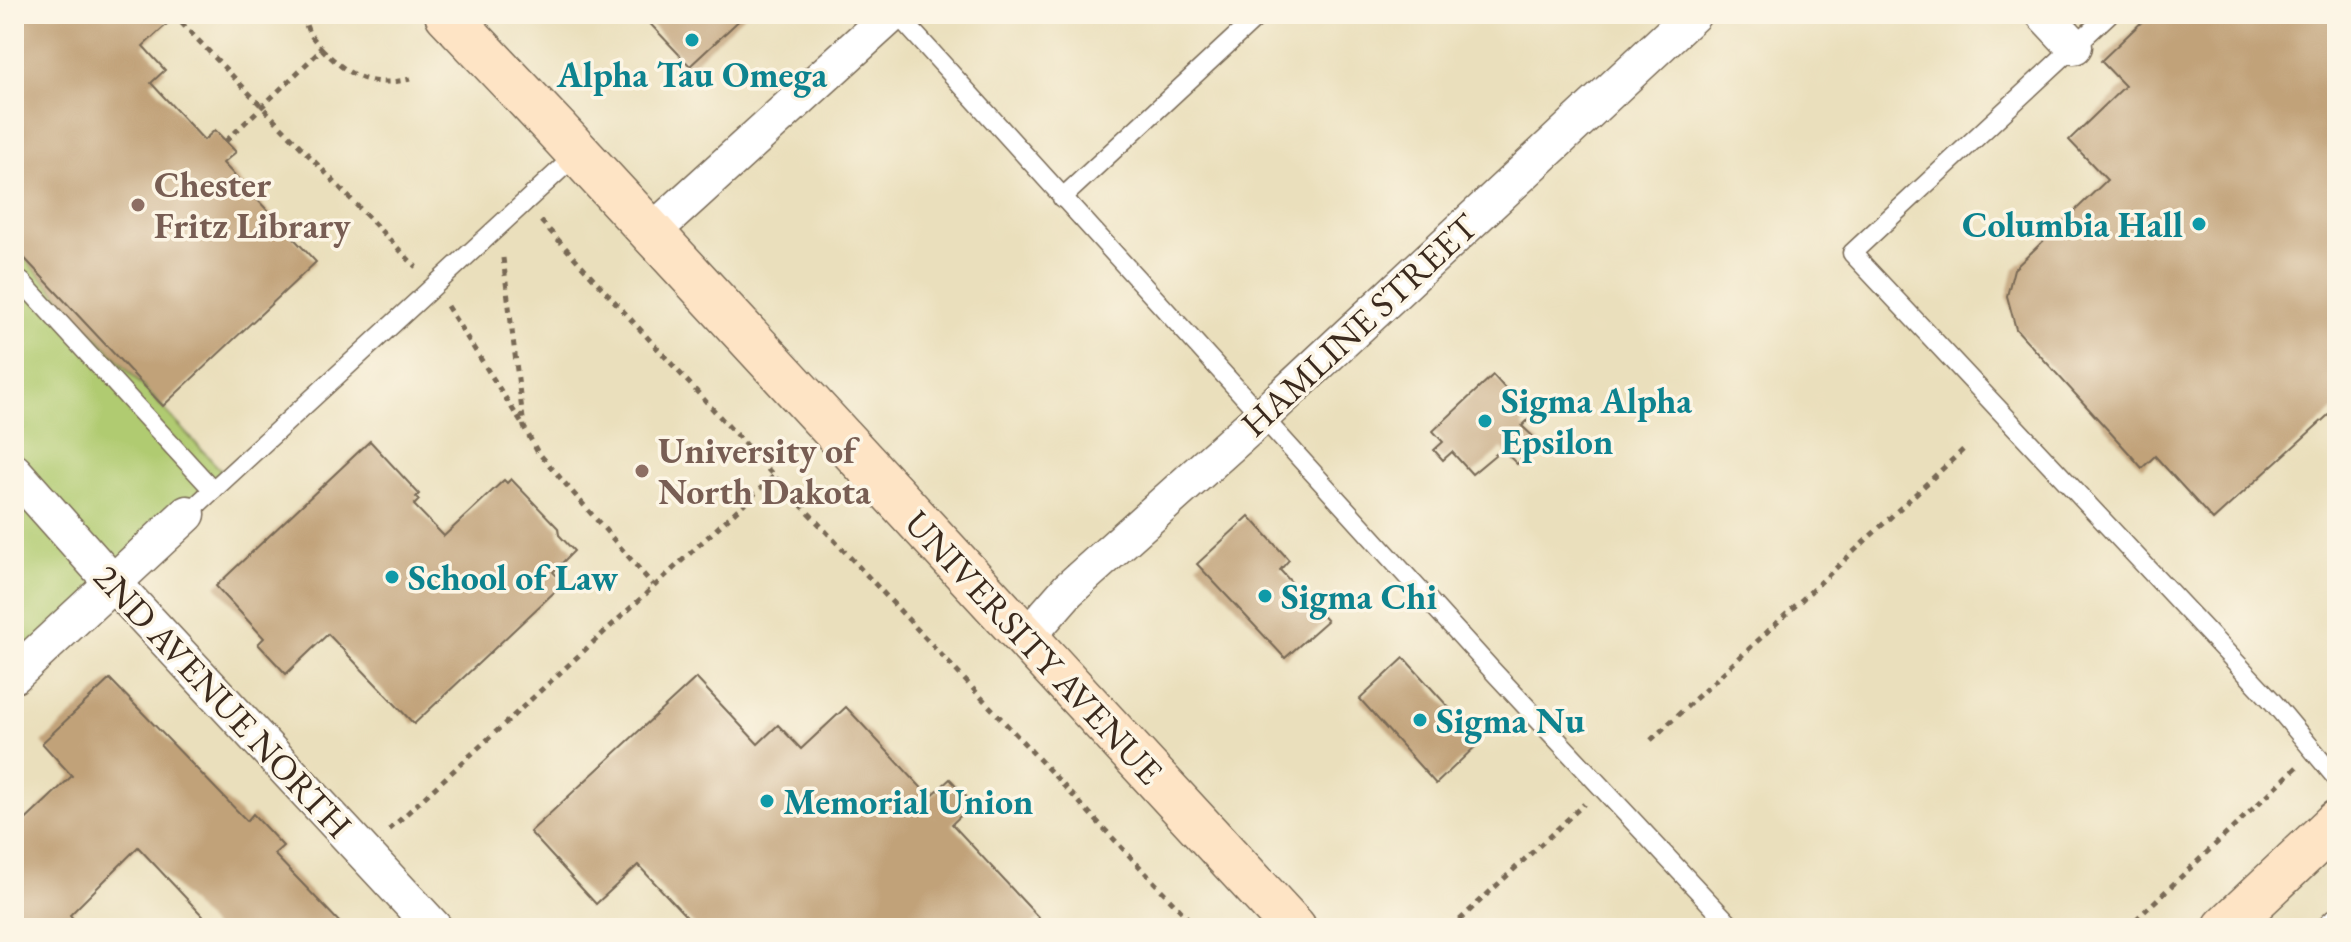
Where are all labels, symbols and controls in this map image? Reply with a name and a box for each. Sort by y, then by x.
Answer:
marker: Alpha Tau Omega [683,31,701,49]
place label: Alpha Tau Omega [556,51,827,98]
place label: Chester Fritz Library [154,161,351,249]
marker: Chester Fritz Library [129,196,147,214]
place label: Columbia Hall [1962,201,2183,248]
street label: HAMLINE STREET [1231,203,1488,447]
marker: Columbia Hall [2190,215,2208,233]
place label: Sigma Alpha Epsilon [1501,377,1692,465]
marker: Sigma Alpha Epsilon [1476,412,1494,430]
place label: University of North Dakota [658,427,871,515]
marker: University of North Dakota [633,462,651,480]
street label: UNIVERSITY AVENUE [895,500,1173,794]
street label: 2ND AVENUE NORTH [84,554,362,848]
place label: School of Law [408,554,618,601]
marker: School of Law [383,568,401,586]
place label: Sigma Chi [1281,573,1437,620]
marker: Sigma Chi [1256,587,1274,605]
place label: Sigma Nu [1436,697,1585,744]
marker: Sigma Nu [1411,711,1429,729]
place label: Memorial Union [783,778,1033,825]
marker: Memorial Union [758,792,776,810]

